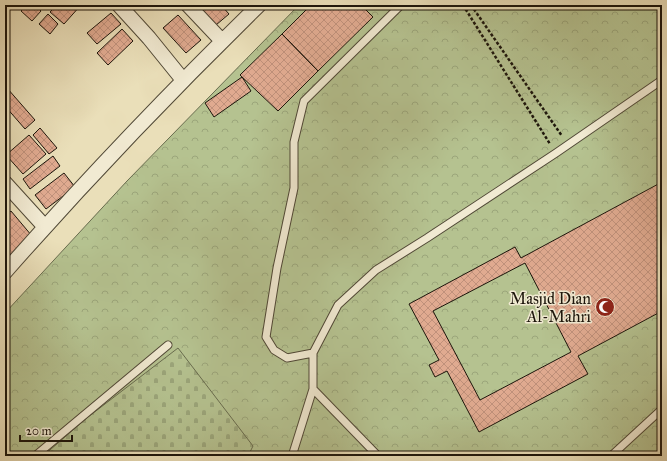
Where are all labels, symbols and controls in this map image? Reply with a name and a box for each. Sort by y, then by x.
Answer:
place label: Masjid Dian Al-Mahri [510,289,592,326]
mosque icon: Masjid Dian Al-Mahri [594,296,616,318]
scale bar [20,417,72,443]
text: 20 m [26,424,52,438]

